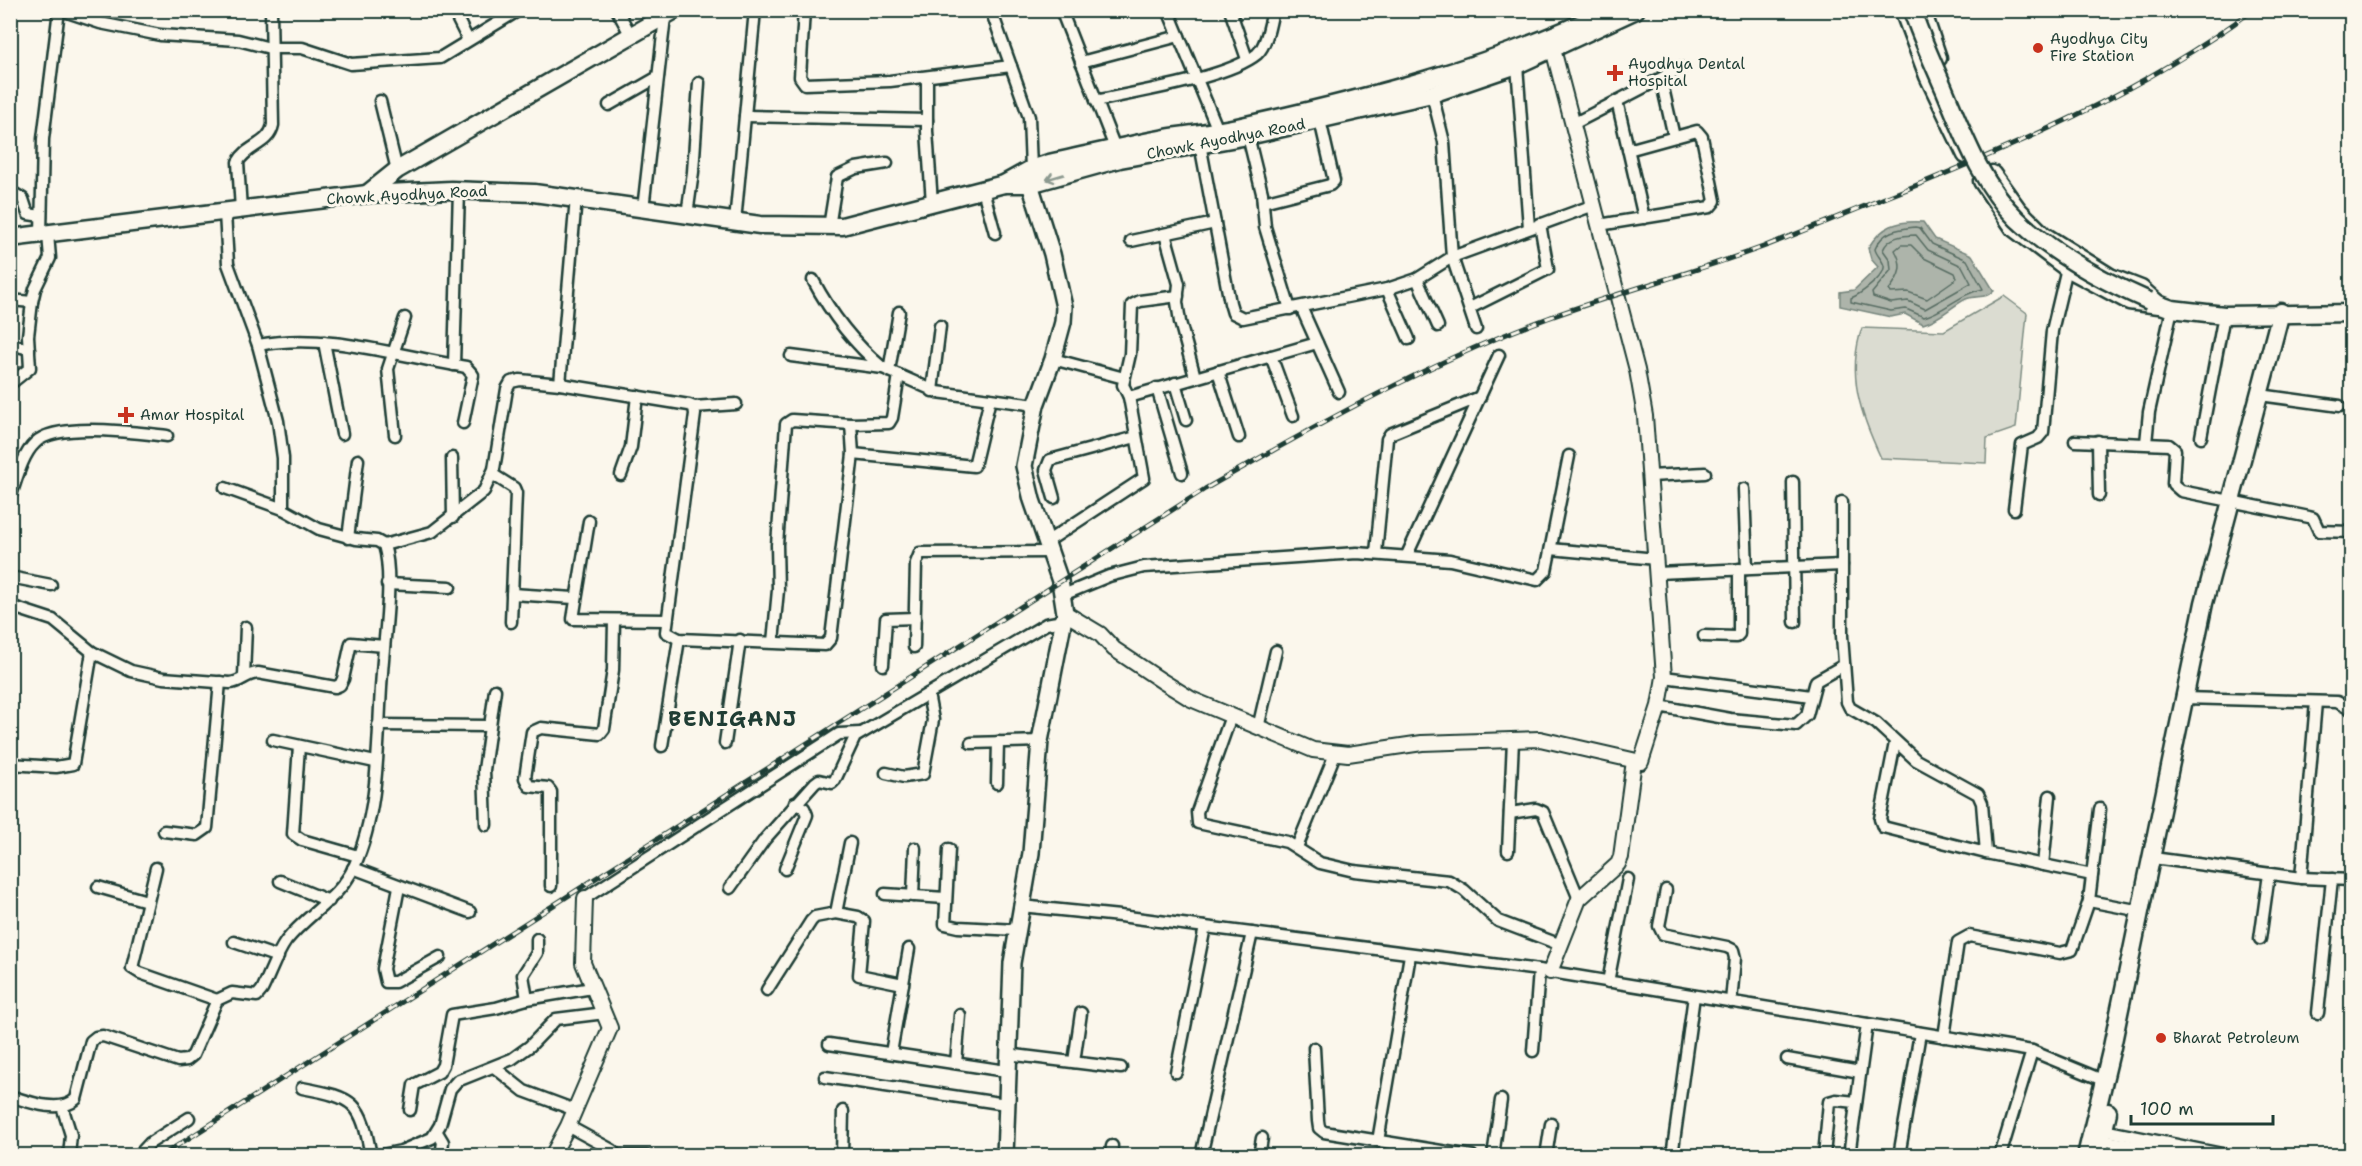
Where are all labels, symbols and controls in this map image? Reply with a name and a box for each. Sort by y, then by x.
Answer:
place label: Ayodhya City Fire Station [2050,29,2148,66]
marker: Ayodhya City Fire Station [2031,41,2045,55]
place label: Ayodhya Dental Hospital [1628,54,1746,91]
marker: Ayodhya Dental Hospital [1606,64,1624,82]
street label: Chowk Ayodhya Road [1145,114,1308,164]
one-way arrow [1045,171,1064,183]
street label: Chowk Ayodhya Road [326,181,489,209]
place label: Amar Hospital [140,405,245,425]
marker: Amar Hospital [117,406,135,424]
district label: BENIGANJ [668,705,798,733]
place label: Bharat Petroleum [2173,1028,2299,1048]
marker: Bharat Petroleum [2154,1031,2168,1045]
scale bar [2131,1088,2274,1126]
text: 100 m [2140,1097,2194,1121]

